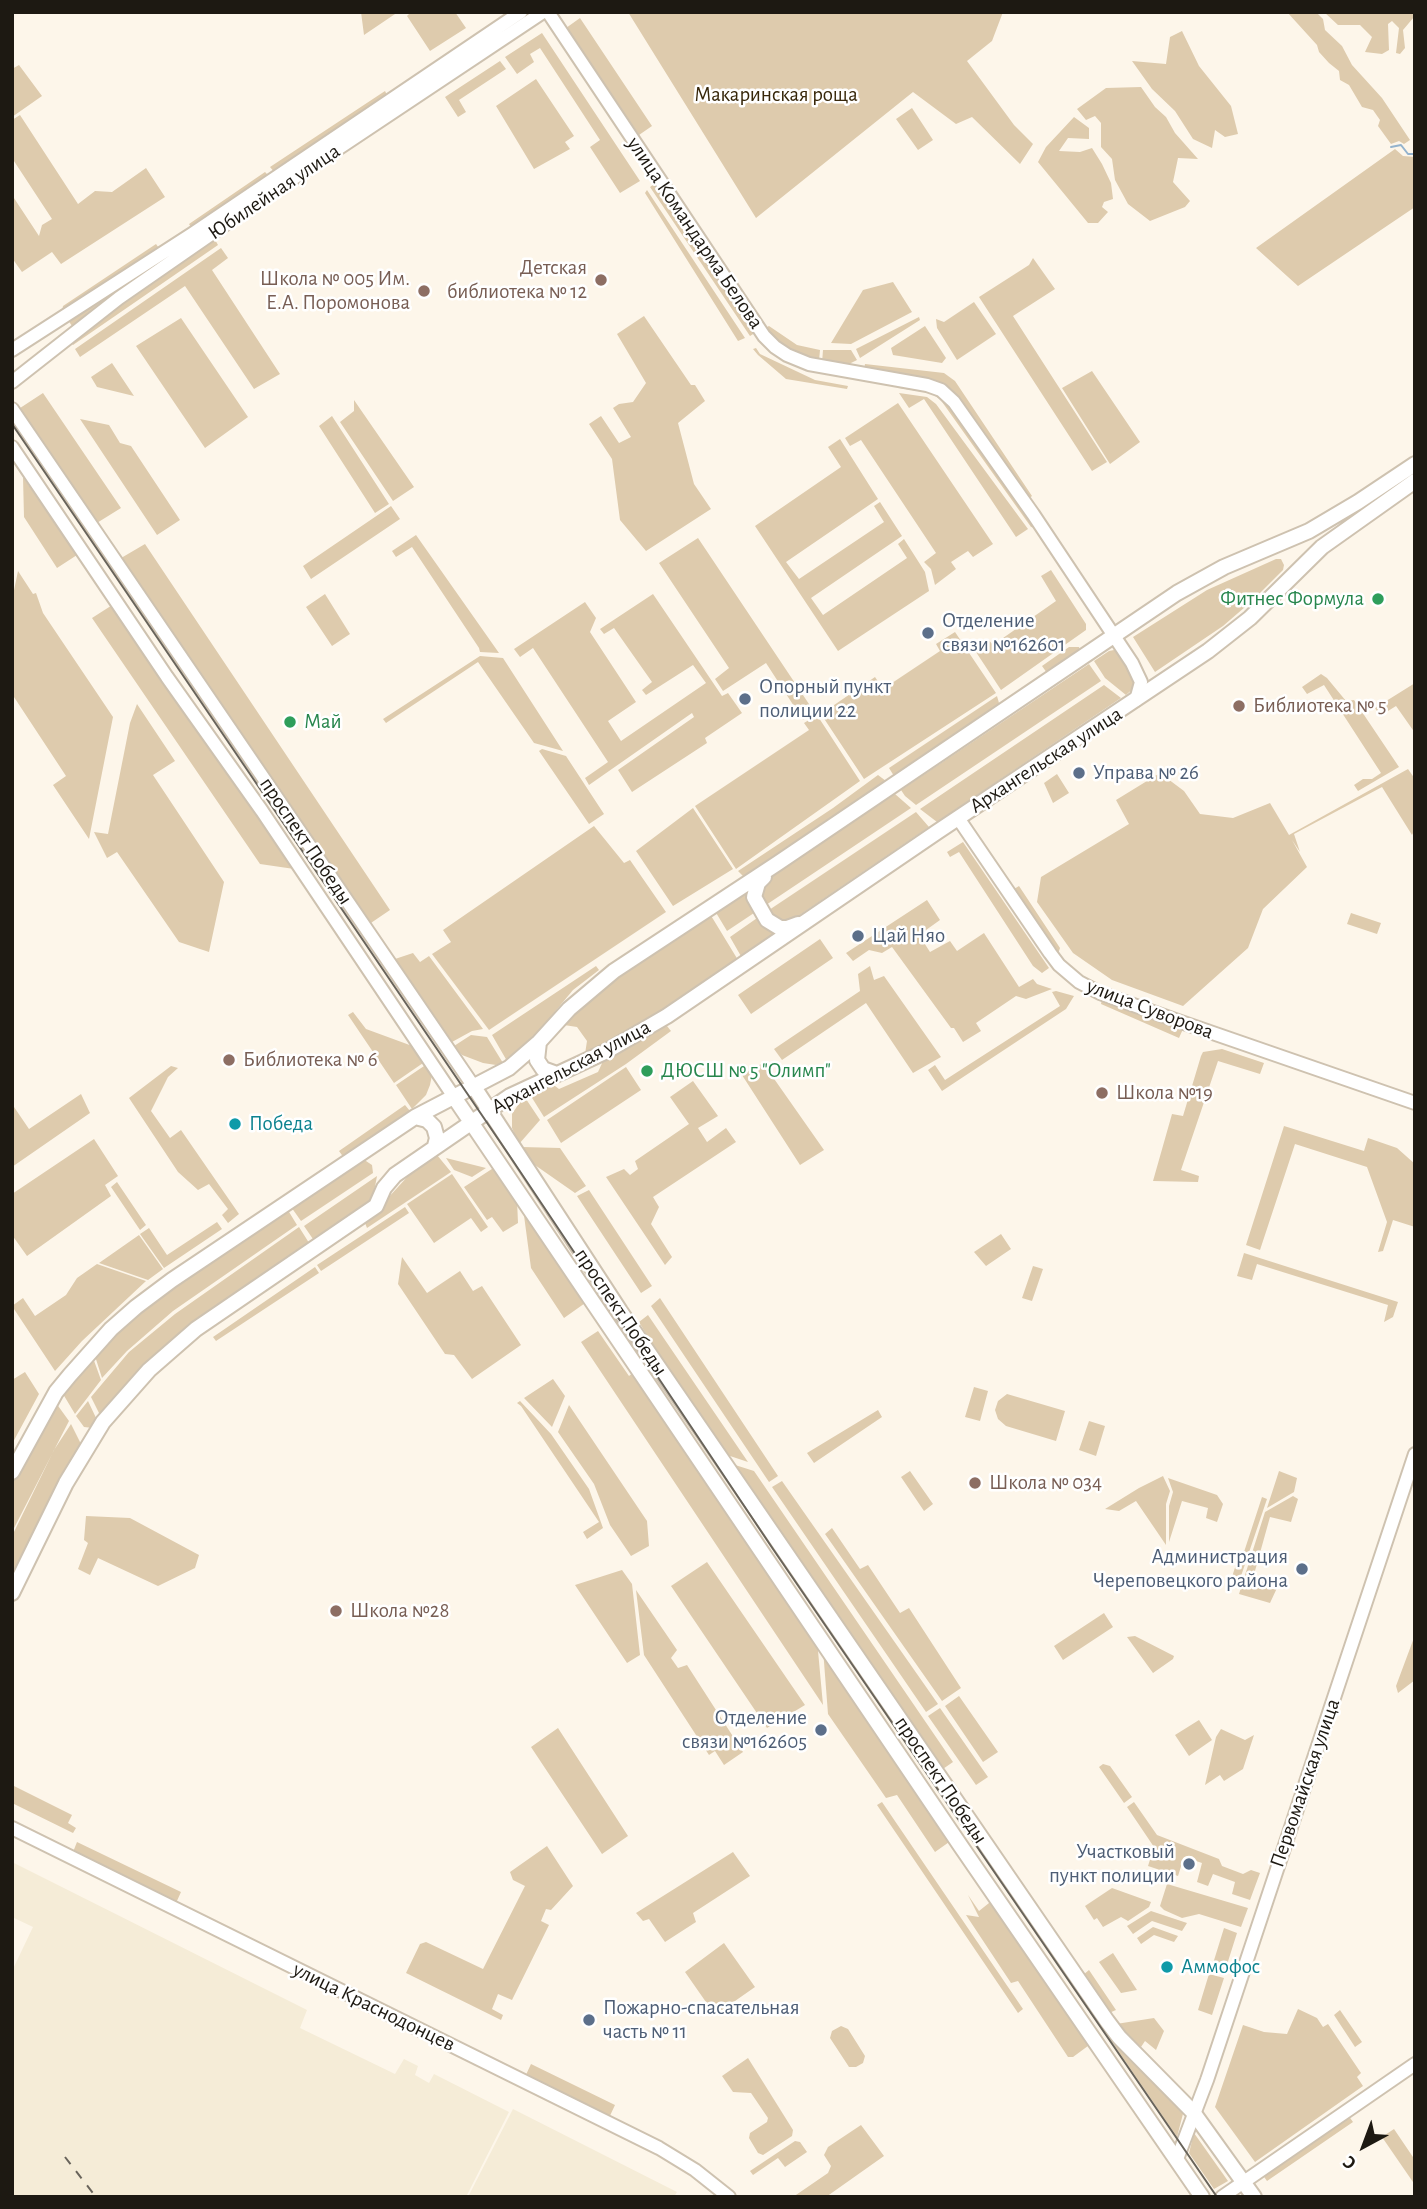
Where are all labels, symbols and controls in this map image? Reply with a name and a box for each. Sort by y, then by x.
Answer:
park label: Макаринская роща [694,82,858,108]
street label: улица Командарма Белова [621,132,769,334]
street label: Юбилейная улица [203,138,345,246]
place label: Детская библиотека № 12 [447,255,587,305]
place label: Школа № 005 Им. Е.А. Поромонова [260,266,410,316]
marker: Детская библиотека № 12 [593,272,609,288]
marker: Школа № 005 Им. Е.А. Поромонова [416,283,432,299]
place label: Фитнес Формула [1220,586,1364,612]
marker: Фитнес Формула [1370,591,1386,607]
place label: Отделение связи №162601 [942,608,1066,658]
marker: Отделение связи №162601 [920,625,936,641]
place label: Опорный пункт полиции 22 [759,674,891,724]
marker: Опорный пункт полиции 22 [737,691,753,707]
place label: Библиотека № 5 [1253,693,1386,719]
marker: Библиотека № 5 [1231,698,1247,714]
street label: Архангельская улица [965,701,1127,819]
place label: Май [304,709,342,735]
marker: Май [282,714,298,730]
place label: Управа № 26 [1093,760,1199,786]
marker: Управа № 26 [1071,765,1087,781]
street label: проспект Победы [254,772,358,910]
place label: Цай Няо [872,923,945,949]
marker: Цай Няо [850,928,866,944]
street label: улица Суворова [1083,973,1217,1045]
street label: Архангельская улица [487,1014,655,1120]
place label: Библиотека № 6 [243,1047,378,1073]
marker: Библиотека № 6 [221,1052,237,1068]
place label: ДЮСШ № 5 "Олимп" [661,1058,831,1084]
marker: ДЮСШ № 5 "Олимп" [639,1063,655,1079]
place label: Школа №19 [1116,1080,1213,1106]
marker: Школа №19 [1094,1085,1110,1101]
place label: Победа [249,1111,313,1137]
marker: Победа [227,1116,243,1132]
street label: проспект Победы [569,1243,673,1381]
place label: Школа № 034 [989,1470,1102,1496]
marker: Школа № 034 [967,1475,983,1491]
place label: Администрация Череповецкого района [1093,1544,1288,1594]
marker: Администрация Череповецкого района [1294,1561,1310,1577]
place label: Школа №28 [350,1598,449,1624]
marker: Школа №28 [328,1603,344,1619]
street label: Первомайская улица [1264,1695,1346,1871]
place label: Отделение связи №162605 [682,1705,807,1755]
street label: проспект Победы [889,1711,993,1849]
marker: Отделение связи №162605 [813,1722,829,1738]
place label: Участковый пункт полиции [1049,1839,1175,1889]
marker: Участковый пункт полиции [1181,1856,1197,1872]
place label: Аммофос [1181,1954,1260,1980]
street label: улица Краснодонцев [289,1957,459,2057]
marker: Аммофос [1159,1959,1175,1975]
place label: Пожарно-спасательная часть № 11 [603,1995,799,2045]
marker: Пожарно-спасательная часть № 11 [581,2012,597,2028]
north arrow [1329,2111,1399,2181]
text: С [1340,2152,1360,2173]

